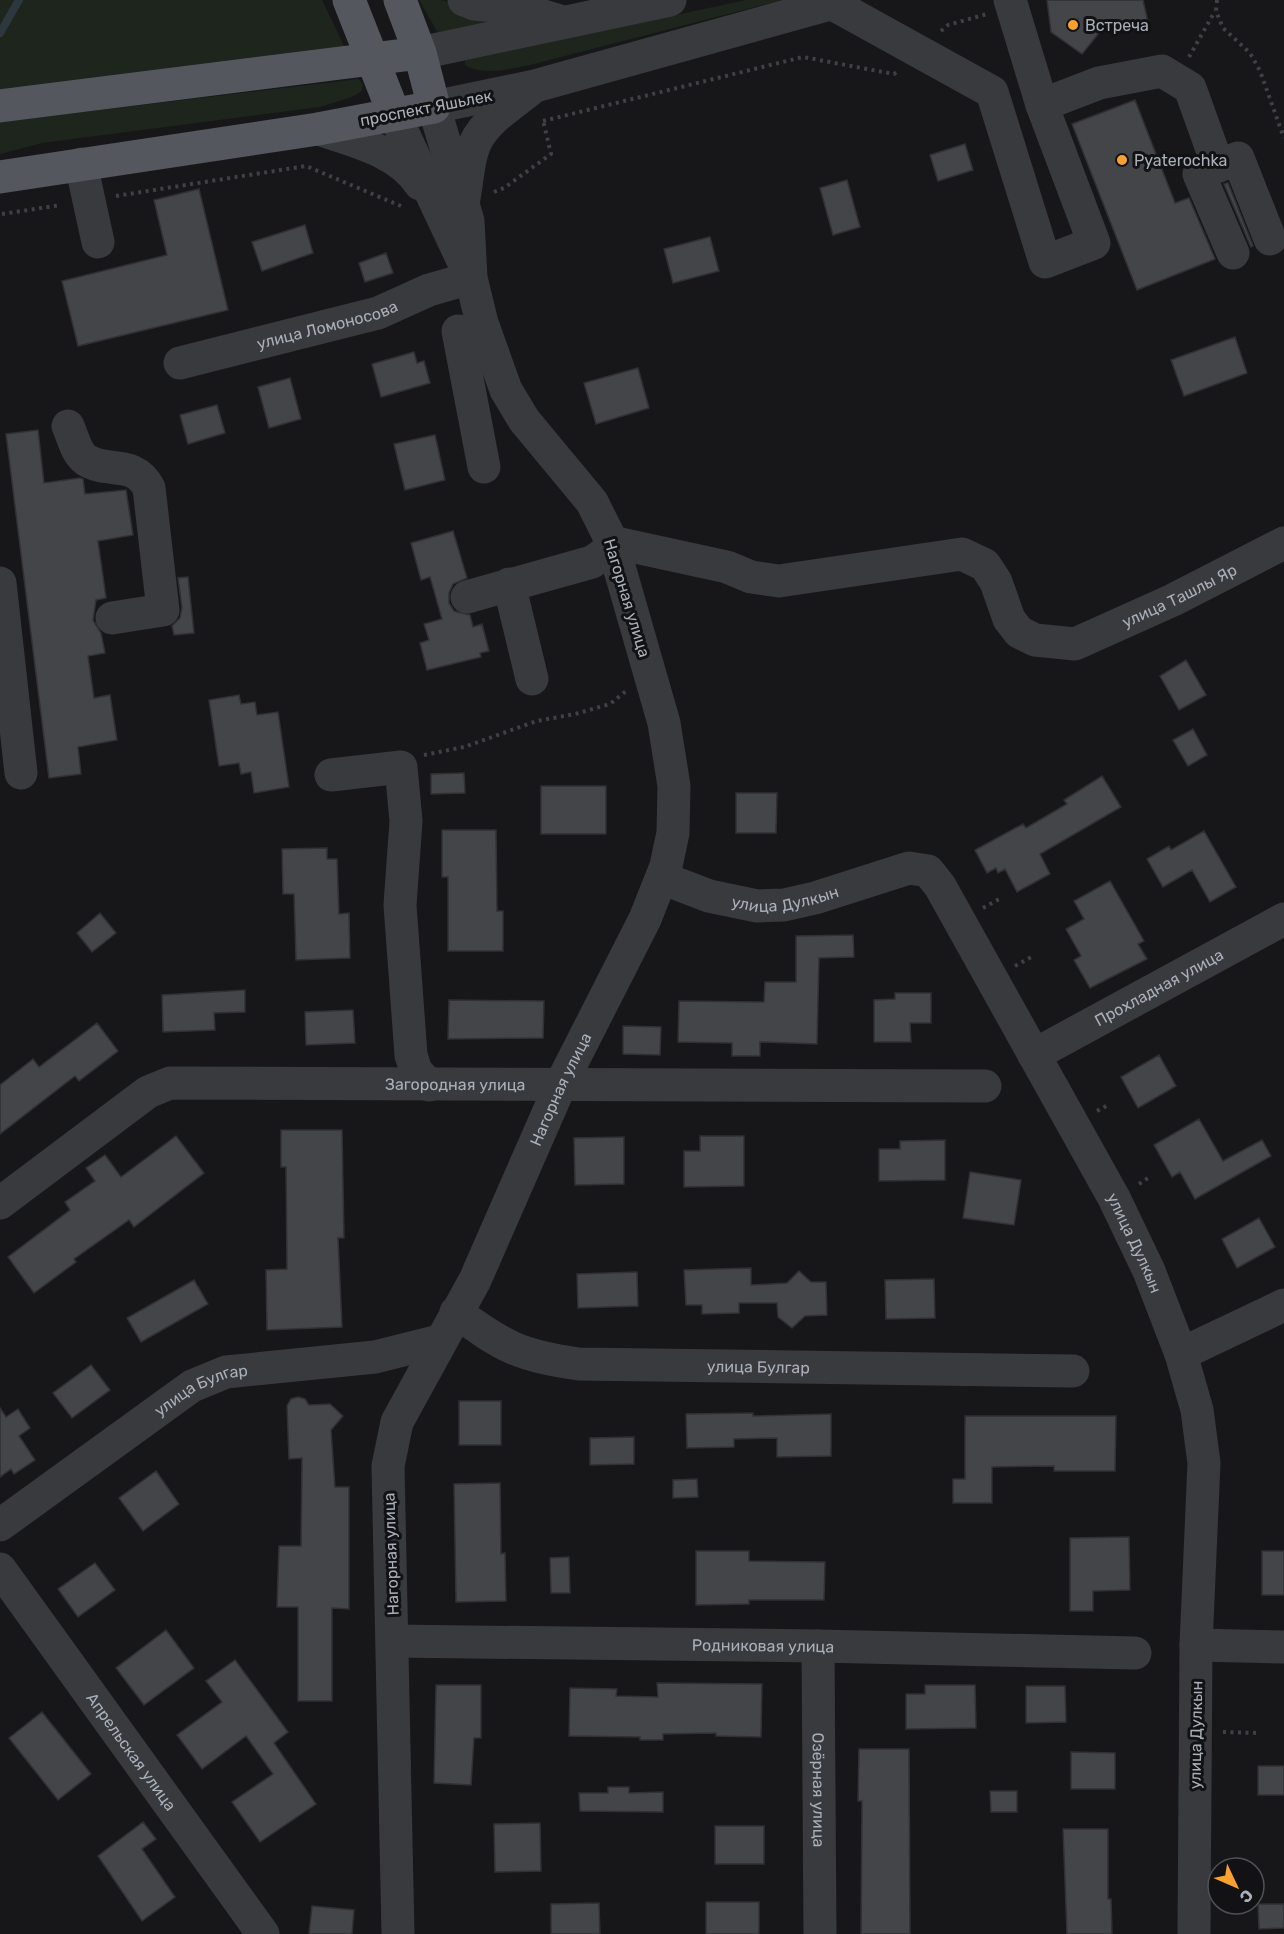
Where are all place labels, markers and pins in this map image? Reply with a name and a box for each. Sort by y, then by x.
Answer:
place label: Встреча [1085,16,1149,35]
marker: Встреча [1066,18,1080,32]
place label: Pyaterochka [1134,151,1227,170]
marker: Pyaterochka [1115,153,1129,167]

